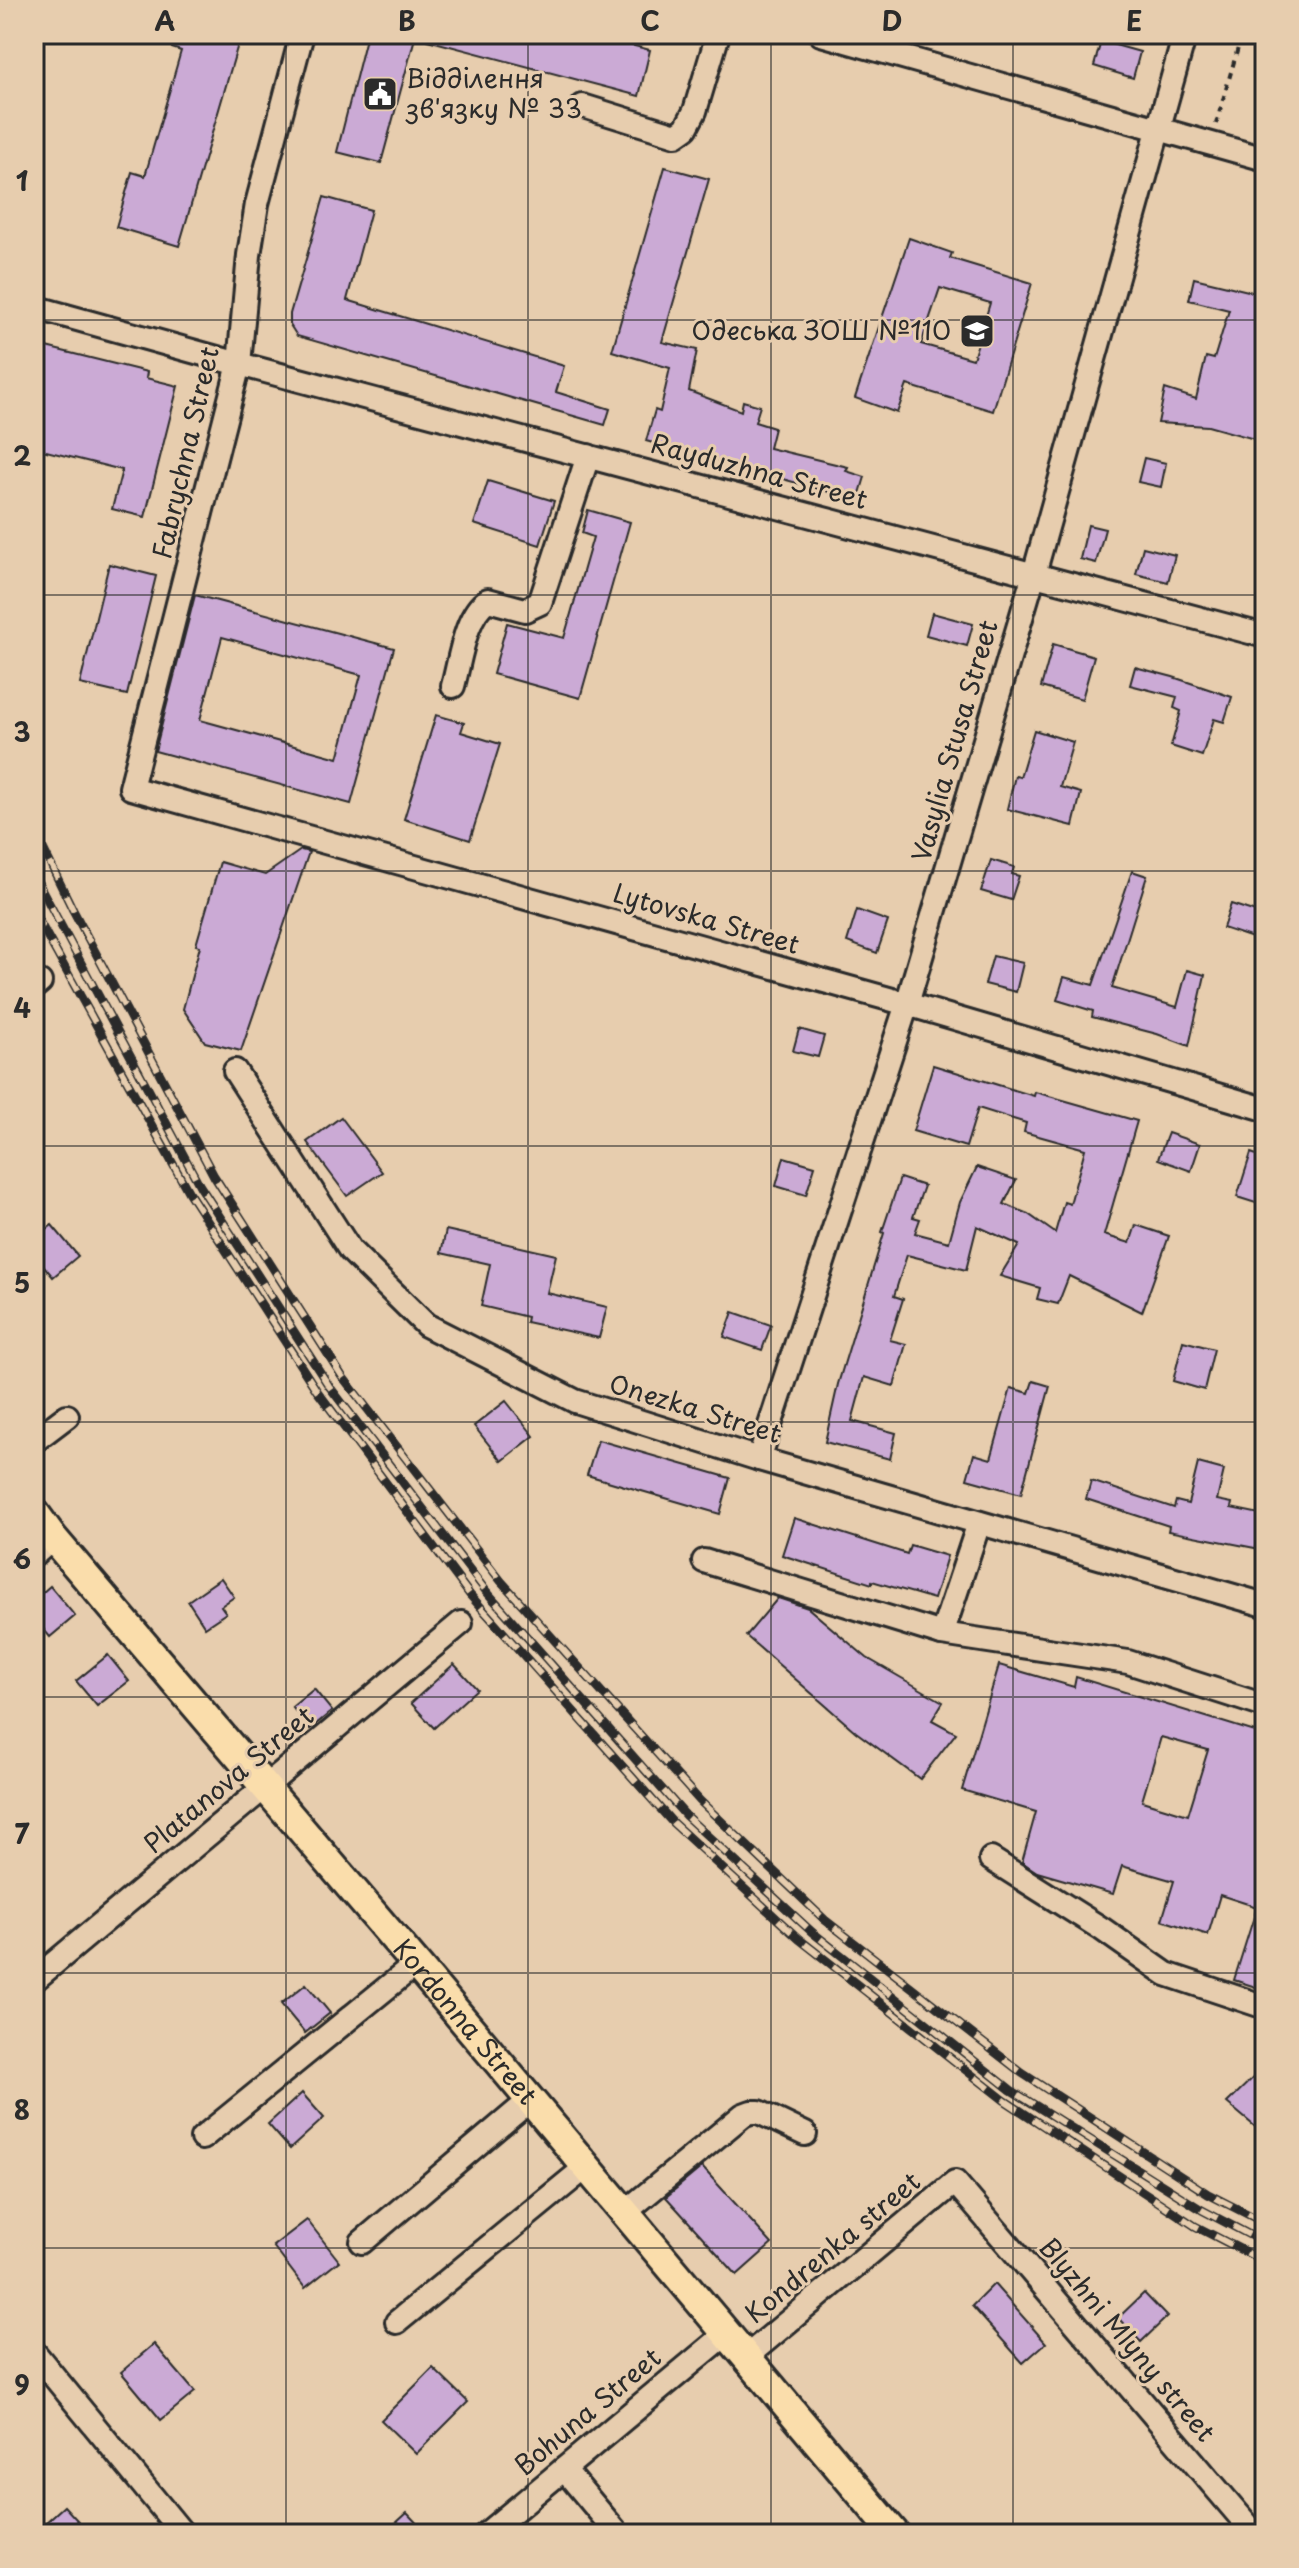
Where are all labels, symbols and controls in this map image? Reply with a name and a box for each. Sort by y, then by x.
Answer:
text: A [155,1,175,40]
text: B [398,1,416,40]
text: C [640,1,660,40]
text: D [882,1,902,40]
text: E [1126,1,1142,40]
place label: Відділення зв'язку № 33 [405,58,582,127]
public building icon: Відділення зв'язку № 33 [361,75,399,113]
text: 1 [16,161,28,200]
place label: Одеська ЗОШ №110 [691,310,951,349]
school or university icon: Одеська ЗОШ №110 [958,312,996,350]
street label: Fabrychna Street [141,343,228,563]
street label: Rayduzhna Street [647,423,872,518]
text: 2 [13,436,31,475]
street label: Vasylia Stusa Street [900,615,1007,866]
text: 3 [13,712,31,751]
street label: Lytovska Street [609,872,804,963]
text: 4 [13,988,31,1027]
text: 5 [14,1263,30,1302]
street label: Onezka Street [605,1363,786,1452]
text: 6 [13,1539,31,1578]
street label: Platanova Street [135,1696,322,1862]
text: 7 [15,1814,30,1853]
street label: Kordonna Street [385,1930,547,2113]
text: 8 [14,2090,30,2129]
street label: Kondrenka street [736,2162,928,2332]
street label: Blyzhni Mlyny street [1031,2228,1225,2450]
street label: Bohuna Street [505,2338,669,2484]
text: 9 [14,2365,30,2404]

